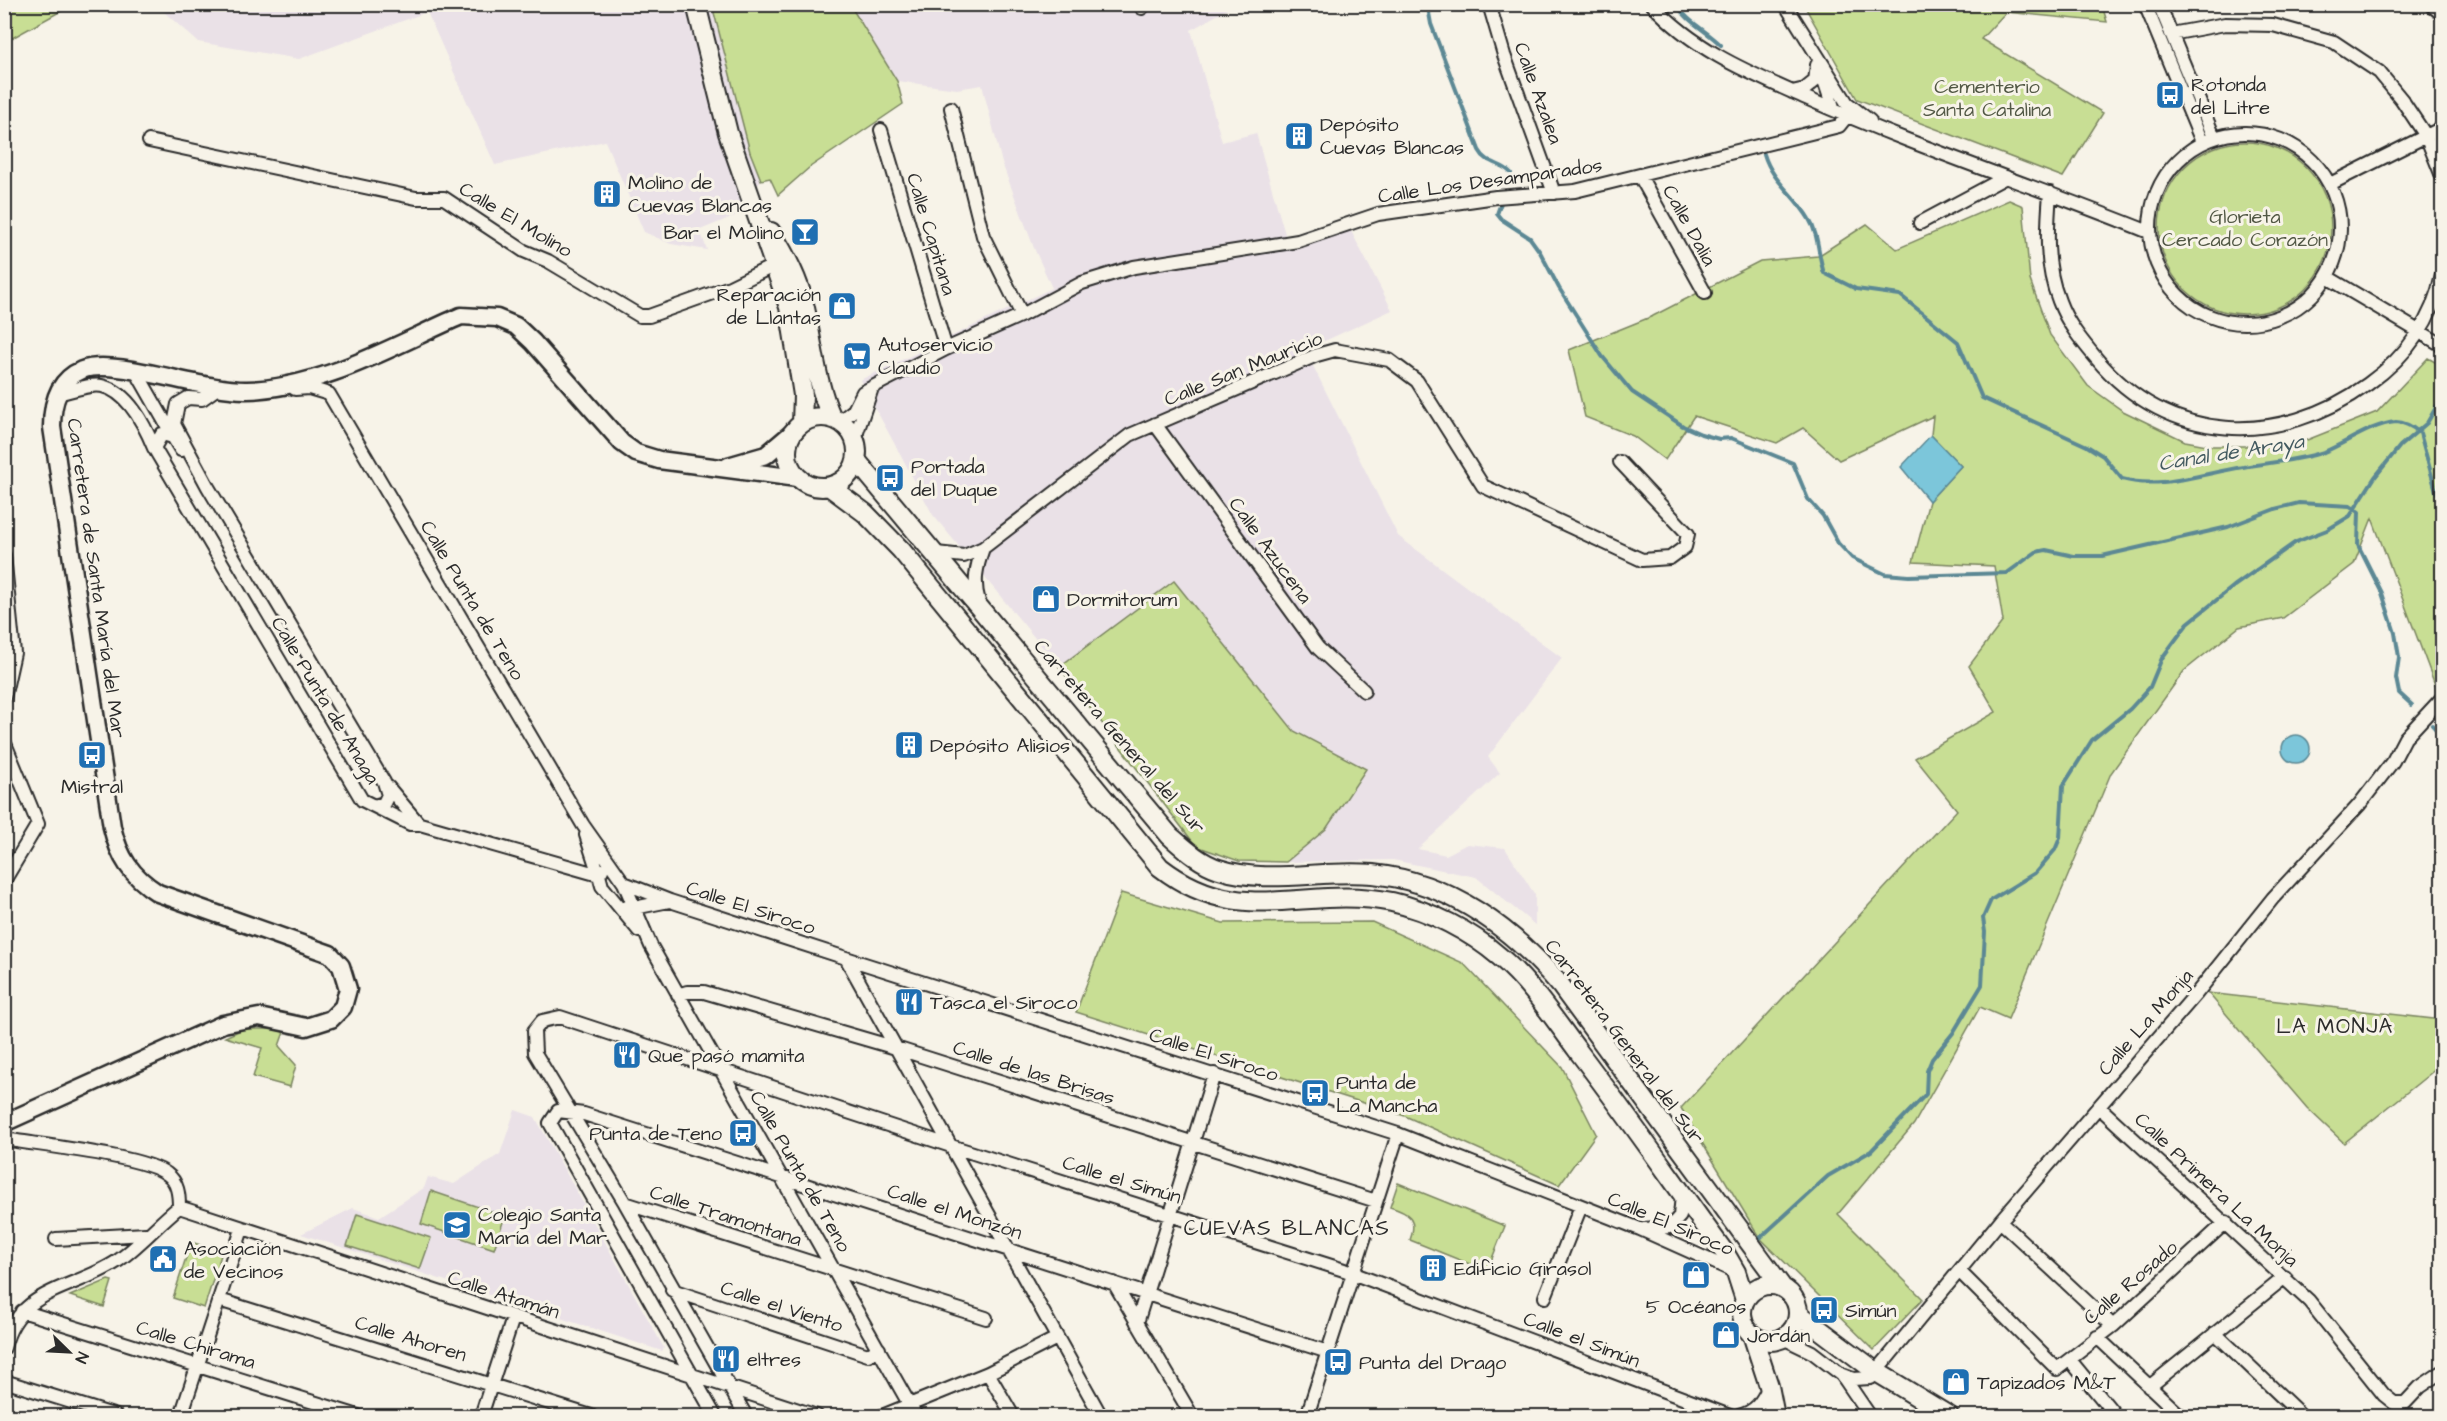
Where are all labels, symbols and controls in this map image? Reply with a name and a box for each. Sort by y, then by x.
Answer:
street label: Calle Azalea [1507,39,1569,148]
place label: Rotonda del Litre [2191,71,2270,122]
park label: Cementerio Santa Catalina [1923,73,2051,124]
bus stop icon: Rotonda del Litre [2154,79,2186,111]
place label: Depósito Cuevas Blancas [1320,111,1464,162]
building icon: Depósito Cuevas Blancas [1283,120,1315,152]
street label: Calle Los Desamparados [1376,151,1604,211]
place label: Molino de Cuevas Blancas [628,169,772,220]
street label: Calle Capitana [899,170,963,299]
street label: Calle El Molino [454,175,577,265]
building icon: Molino de Cuevas Blancas [591,178,623,210]
street label: Calle Dalia [1655,180,1723,271]
park label: Glorieta Cercado Corazón [2162,203,2328,254]
bar icon: Bar el Molino [789,216,821,248]
place label: Bar el Molino [663,219,784,247]
place label: Reparación de Llantas [716,281,821,332]
shop icon: Reparación de Llantas [826,290,858,322]
street label: Calle San Mauricio [1160,324,1327,413]
place label: Autoservicio Claudio [878,331,993,382]
supermarket icon: Autoservicio Claudio [841,340,873,372]
street label: Carretera de Santa María del Mar [60,416,132,740]
water label: Canal de Araya [2156,426,2307,479]
place label: Portada del Duque [911,453,998,504]
bus stop icon: Portada del Duque [874,462,906,494]
street label: Calle Azucena [1222,491,1319,610]
street label: Calle Punta de Teno [413,515,531,686]
shop icon: Dormitorum [1030,583,1062,615]
place label: Dormitorum [1067,586,1177,614]
street label: Calle Punta de Anaga [263,611,386,790]
street label: Carretera General del Sur [1027,633,1212,840]
building icon: Depósito Alisios [893,729,925,761]
place label: Depósito Alisios [930,732,1070,760]
bus stop icon: Mistral [76,739,108,771]
place label: Mistral [61,773,123,801]
street label: Calle El Siroco [682,874,819,942]
street label: Carretera General del Sur [1538,934,1710,1150]
street label: Calle La Monja [2092,963,2200,1082]
restaurant icon: Tasca el Siroco [893,986,925,1018]
place label: Tasca el Siroco [930,989,1078,1017]
district label: LA MONJA [2276,1012,2394,1041]
street label: Calle El Siroco [1145,1021,1282,1089]
street label: Calle de las Brisas [949,1034,1118,1112]
restaurant icon: Que pasó mamita [611,1039,643,1071]
place label: Que pasó mamita [648,1042,804,1070]
place label: Punta de La Mancha [1336,1069,1437,1120]
bus stop icon: Punta de La Mancha [1299,1077,1331,1109]
street label: Calle Punta de Teno [742,1086,858,1257]
street label: Calle Primera La Monja [2128,1106,2305,1273]
bus stop icon: Punta de Teno [727,1117,759,1149]
place label: Punta de Teno [589,1120,722,1148]
street label: Calle el Simún [1059,1149,1185,1211]
street label: Calle el Monzón [884,1177,1026,1247]
street label: Calle Tramontana [646,1178,805,1254]
street label: Calle El Siroco [1603,1185,1738,1263]
place label: Colegio Santa María del Mar [478,1201,607,1252]
school or university icon: Colegio Santa María del Mar [441,1209,473,1241]
district label: CUEVAS BLANCAS [1184,1214,1390,1243]
street label: Calle Rosado [2077,1234,2184,1332]
place label: Asociación de Vecinos [184,1235,283,1286]
public building icon: Asociación de Vecinos [147,1243,179,1275]
building icon: Edificio Girasol [1417,1252,1449,1284]
place label: Edificio Girasol [1454,1255,1591,1283]
shop icon: 5 Océanos [1680,1259,1712,1291]
street label: Calle Atamán [444,1264,563,1326]
street label: Calle el Viento [717,1274,846,1340]
place label: 5 Océanos [1646,1293,1746,1321]
bus stop icon: Simún [1808,1294,1840,1326]
place label: Simún [1845,1297,1897,1325]
street label: Calle el Simún [1519,1305,1644,1375]
street label: Calle Ahoren [351,1309,470,1369]
street label: Calle Chirama [133,1314,259,1376]
shop icon: Jordán [1710,1319,1742,1351]
north arrow [39,1322,99,1382]
place label: Jordán [1747,1322,1810,1350]
restaurant icon: eltres [710,1343,742,1375]
place label: eltres [747,1346,801,1374]
bus stop icon: Punta del Drago [1322,1346,1354,1378]
text: N [70,1349,94,1367]
place label: Punta del Drago [1359,1349,1506,1378]
shop icon: Tapizados M&T [1940,1366,1972,1398]
place label: Tapizados M&T [1977,1369,2116,1397]

